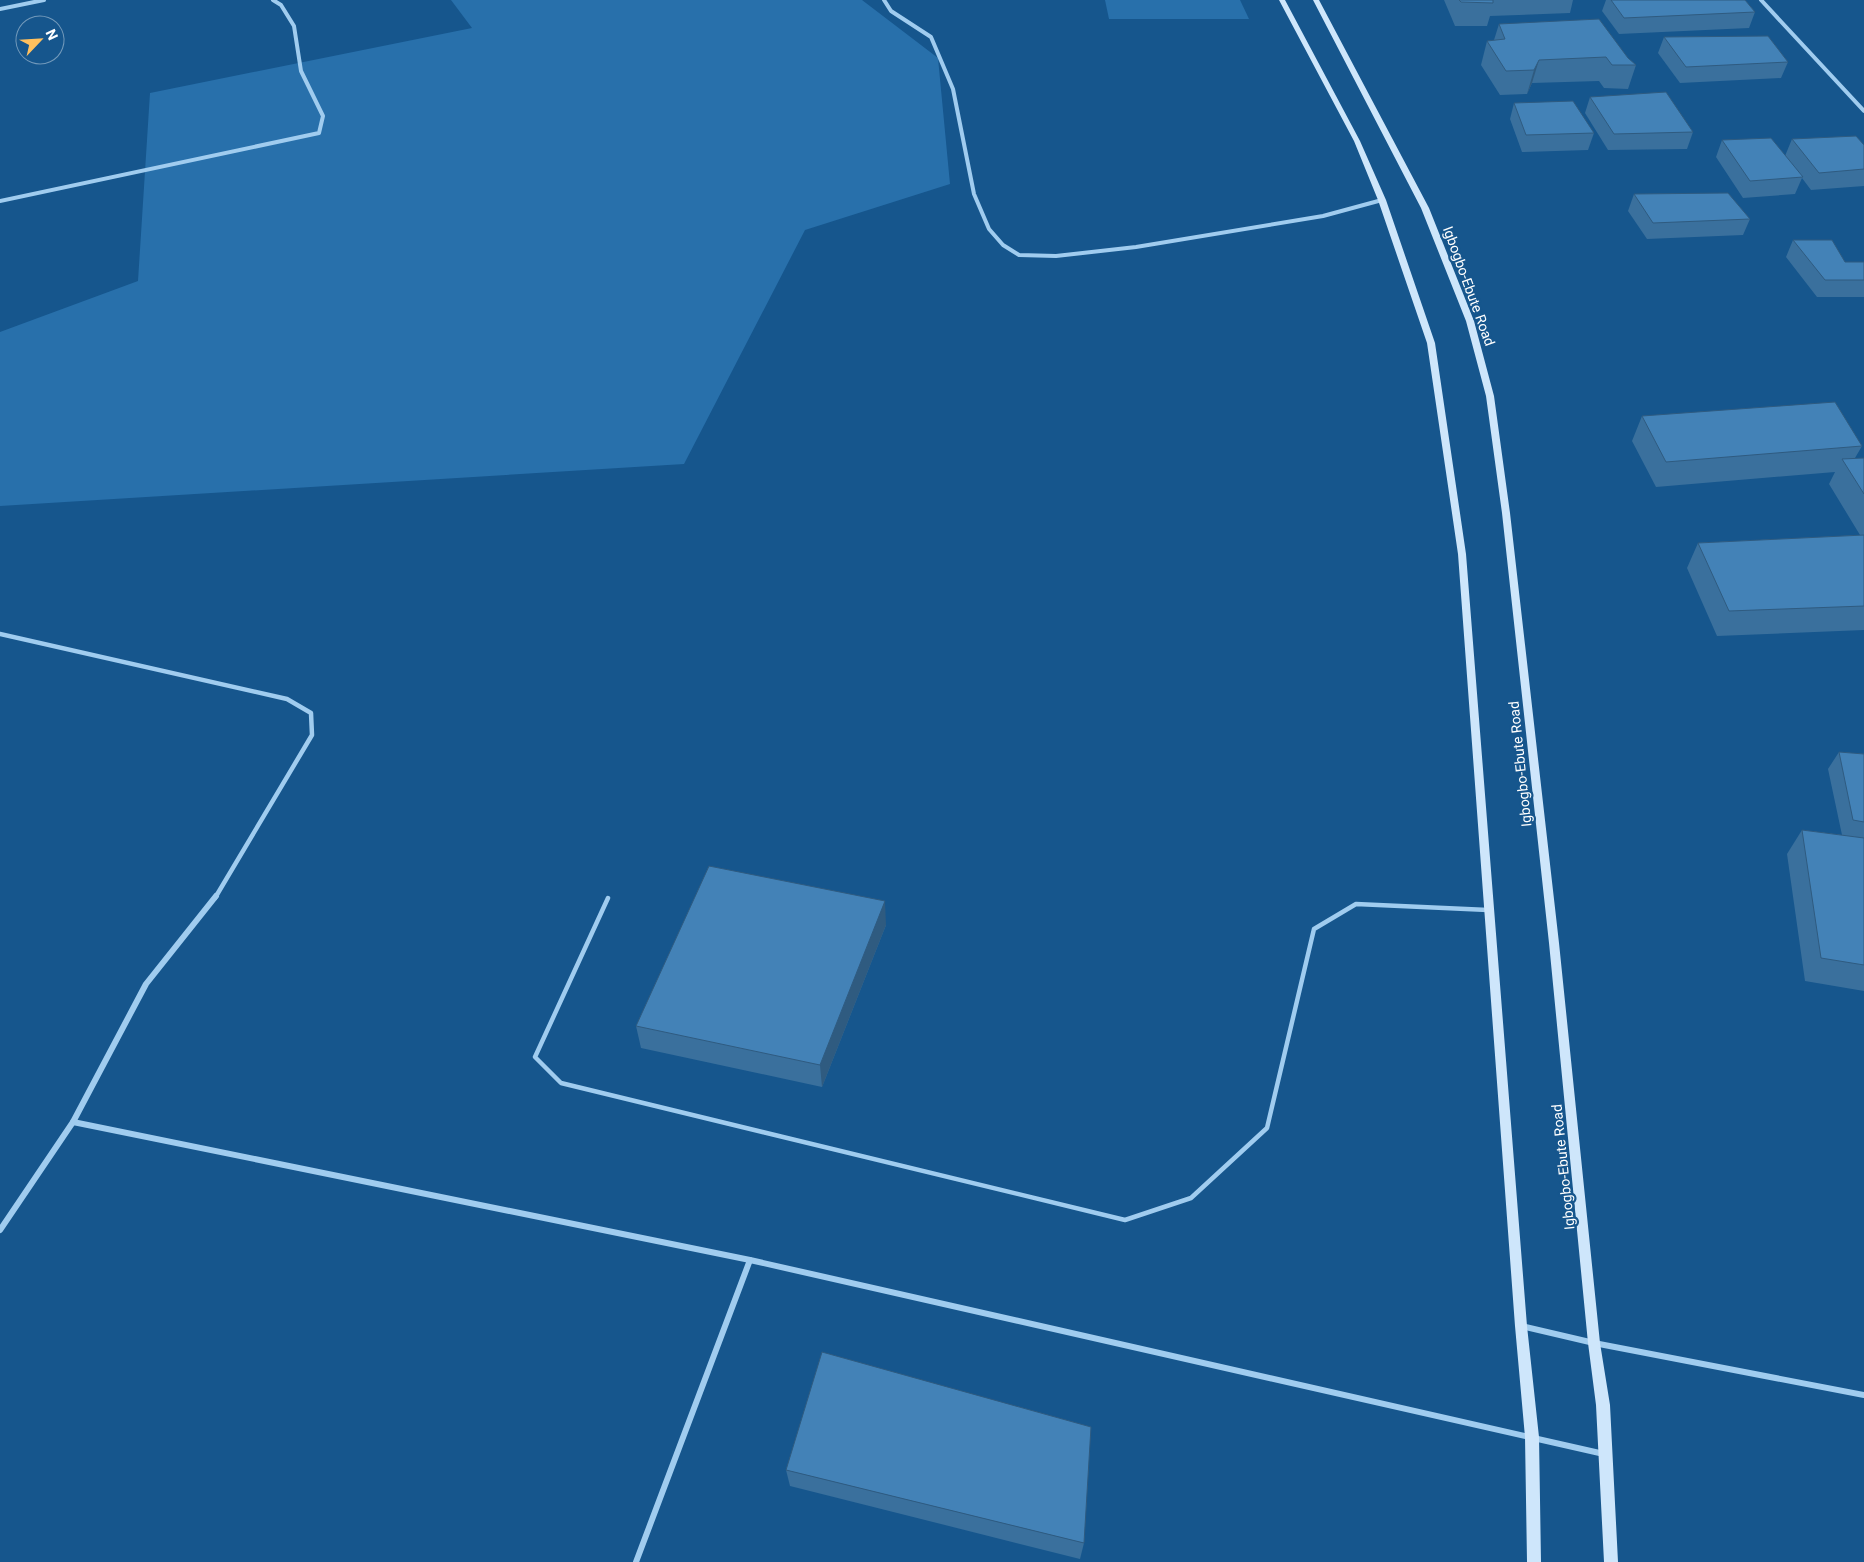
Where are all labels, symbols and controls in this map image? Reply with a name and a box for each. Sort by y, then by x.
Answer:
north arrow [15,15,65,65]
text: N [42,27,61,42]
street label: Igbogbo-Ebute Road [1440,224,1498,348]
street label: Igbogbo-Ebute Road [1505,700,1535,828]
street label: Igbogbo-Ebute Road [1548,1103,1578,1231]

